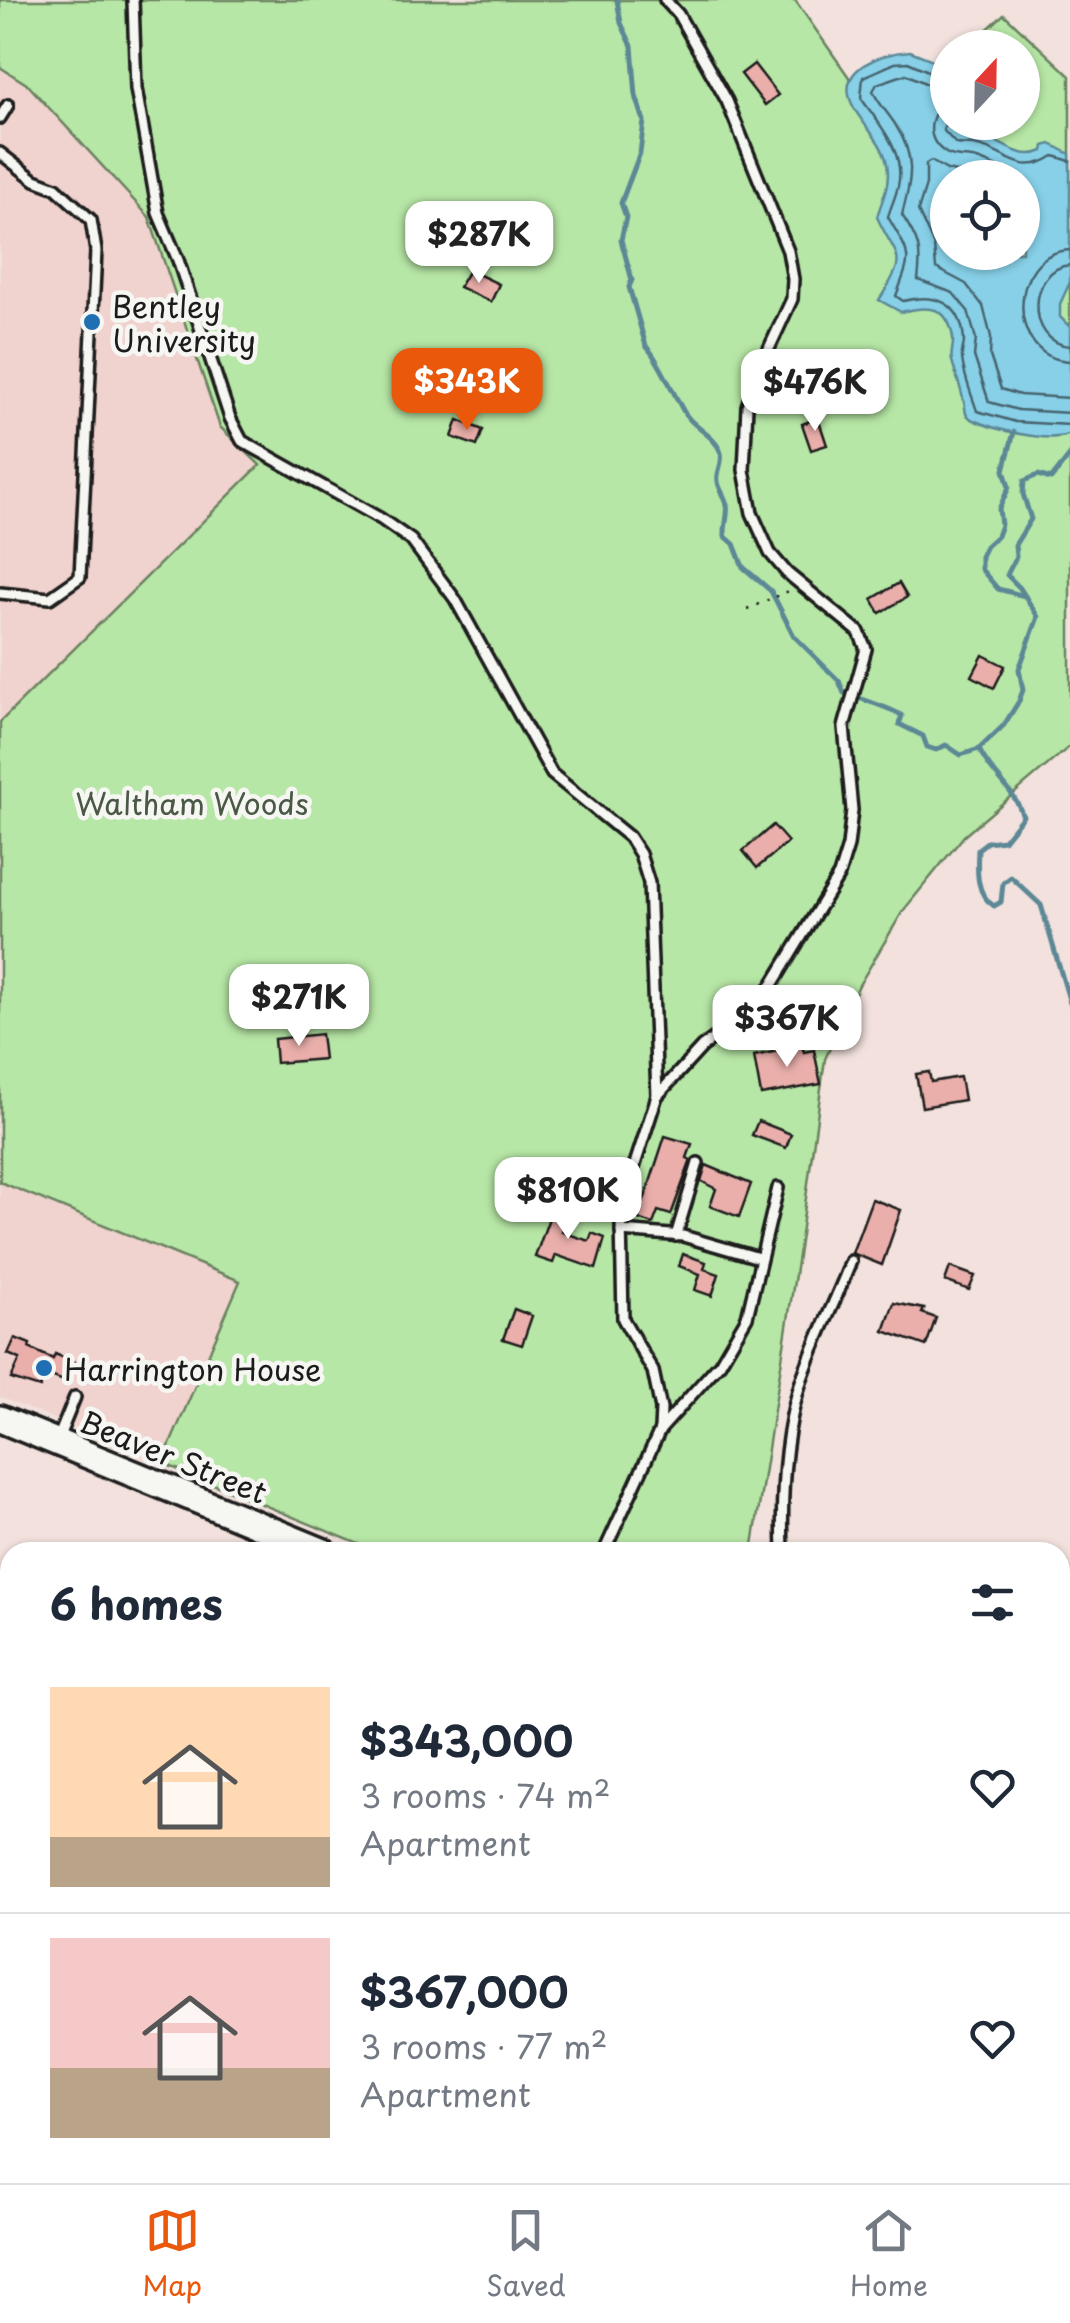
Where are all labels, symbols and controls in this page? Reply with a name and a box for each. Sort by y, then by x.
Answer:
north arrow [930,30,1040,140]
map controls [930,30,1040,270]
button: locate [930,160,1040,270]
pin: $287K [409,201,549,286]
text: $287K [427,209,531,257]
place label: Bentley University [112,283,256,362]
marker: Bentley University [81,311,103,333]
pin: $343K [397,348,537,433]
pin: $476K [745,349,885,434]
text: $343K [414,356,520,404]
text: $476K [763,357,867,405]
park label: Waltham Woods [75,780,309,825]
pin: $271K [229,964,369,1049]
text: $271K [251,972,347,1020]
pin: $367K [717,985,857,1070]
text: $367K [735,993,839,1041]
pin: $810K [498,1157,638,1242]
text: $810K [517,1165,619,1213]
place label: Harrington House [64,1346,321,1391]
marker: Harrington House [33,1357,55,1379]
street label: Beaver Street [74,1398,274,1514]
text: 6 homes [50,1571,223,1634]
icon: filters [965,1575,1020,1630]
text: $343,000 [360,1708,573,1771]
icon: home [130,1727,250,1847]
icon: heart [965,1760,1020,1815]
text: 3 rooms · 74 m² [360,1771,610,1819]
text: Apartment [360,1819,531,1867]
text: $367,000 [360,1959,569,2022]
icon: home [130,1978,250,2098]
icon: heart [965,2011,1020,2066]
text: 3 rooms · 77 m² [360,2022,608,2070]
text: Apartment [360,2070,531,2118]
tab: Map [142,2203,202,2306]
tab: Saved [486,2203,566,2306]
tab: Home [850,2203,928,2306]

